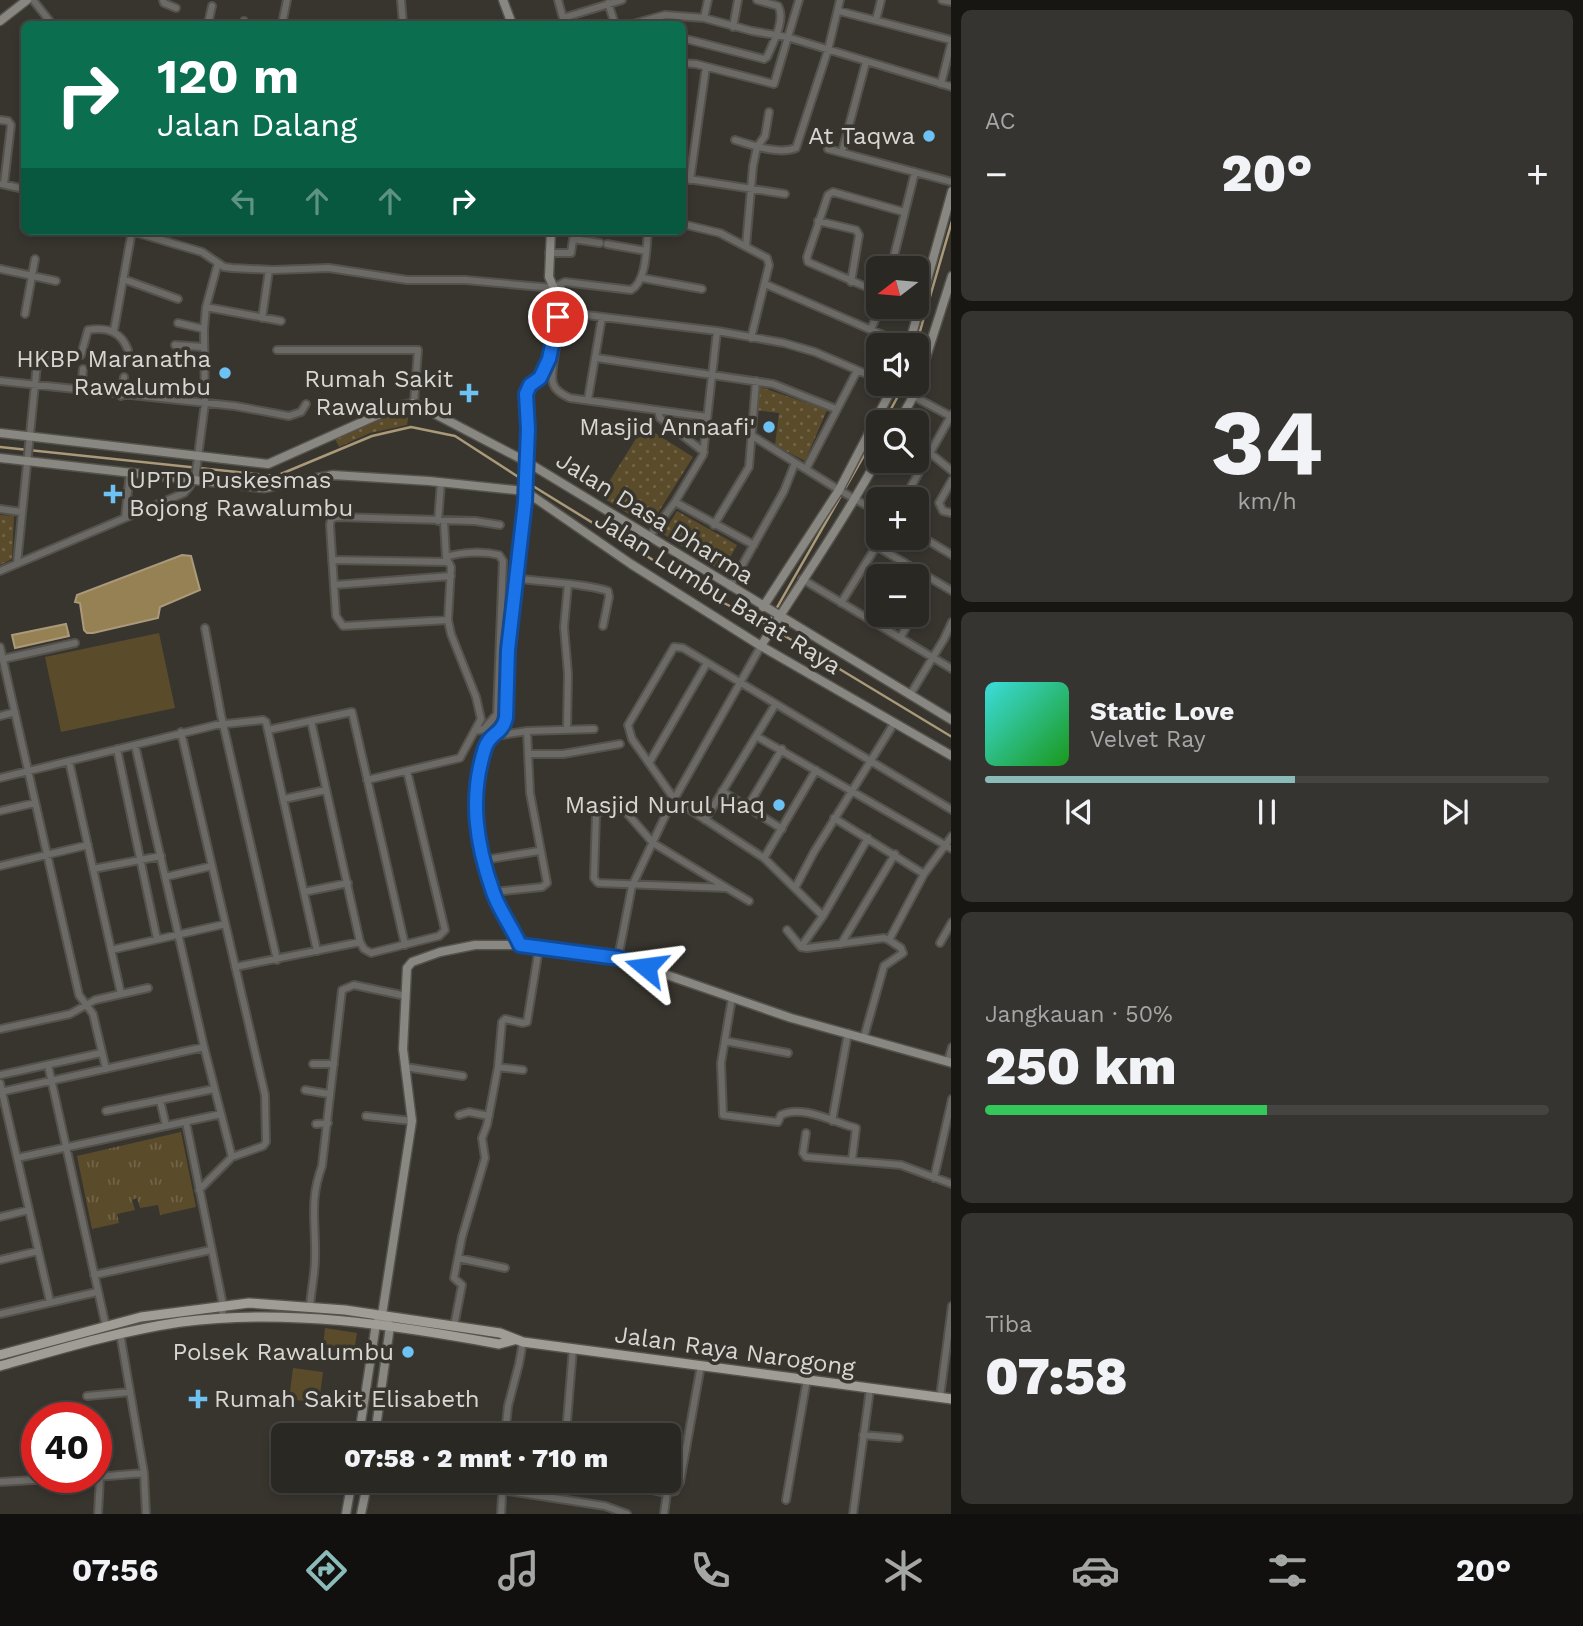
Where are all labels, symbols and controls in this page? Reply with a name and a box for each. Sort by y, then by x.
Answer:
text: 120 m [157,47,299,105]
icon: right [42,49,133,140]
text: Jalan Dalang [157,106,357,144]
text: AC [985,108,1015,135]
place label: At Taqwa [808,122,915,150]
marker: At Taqwa [921,128,937,144]
text: 20° [1221,143,1313,204]
text: − [985,152,1008,196]
text: + [1526,152,1549,196]
icon: left [225,182,263,220]
icon: ahead [298,182,336,220]
icon: ahead [371,182,409,220]
icon: right [444,182,482,220]
north arrow [866,256,929,318]
map controls [866,256,929,627]
pin [528,287,588,347]
icon: arrive [539,298,577,336]
button: sound [866,333,929,396]
place label: HKBP Maranatha Rawalumbu [16,345,211,401]
marker: HKBP Maranatha Rawalumbu [217,365,233,381]
place label: Rumah Sakit Rawalumbu [304,365,453,421]
marker: Rumah Sakit Rawalumbu [459,383,479,403]
text: 34 [1211,389,1323,496]
button: search [866,410,929,473]
place label: Masjid Annaafi' [579,413,755,441]
marker: Masjid Annaafi' [761,419,777,435]
street label: Jalan Dasa Dharma [551,446,759,590]
place label: UPTD Puskesmas Bojong Rawalumbu [129,466,353,522]
marker: UPTD Puskesmas Bojong Rawalumbu [103,484,123,504]
button: + [866,487,929,550]
text: km/h [1237,488,1297,515]
street label: Jalan Lumbu Barat Raya [590,506,846,680]
button: − [866,564,929,627]
text: Static Love [1090,696,1234,726]
text: Velvet Ray [1090,726,1206,753]
place label: Masjid Nurul Haq [565,791,765,819]
icon: previous [1060,793,1098,831]
icon: pause [1248,793,1286,831]
icon: next [1436,793,1474,831]
marker: Masjid Nurul Haq [771,797,787,813]
position arrow [609,930,683,1004]
text: Jangkauan · 50% [985,1001,1173,1028]
text: 250 km [985,1036,1176,1097]
text: Tiba [985,1311,1032,1338]
street label: Jalan Raya Narogong [613,1320,857,1382]
place label: Polsek Rawalumbu [173,1338,394,1366]
marker: Polsek Rawalumbu [400,1344,416,1360]
text: 07:58 [985,1346,1128,1407]
place label: Rumah Sakit Elisabeth [214,1385,480,1413]
marker: Rumah Sakit Elisabeth [188,1389,208,1409]
speed limit sign: 40 [21,1402,112,1493]
text: 07:58 · 2 mnt · 710 m [344,1443,608,1473]
icon: directions [302,1546,351,1595]
icon: music [494,1546,543,1595]
icon: phone [686,1546,735,1595]
icon: climate [879,1546,928,1595]
icon: car [1071,1546,1120,1595]
icon: filters [1263,1546,1312,1595]
text: 07:56 [72,1551,158,1589]
text: 20° [1456,1551,1511,1589]

